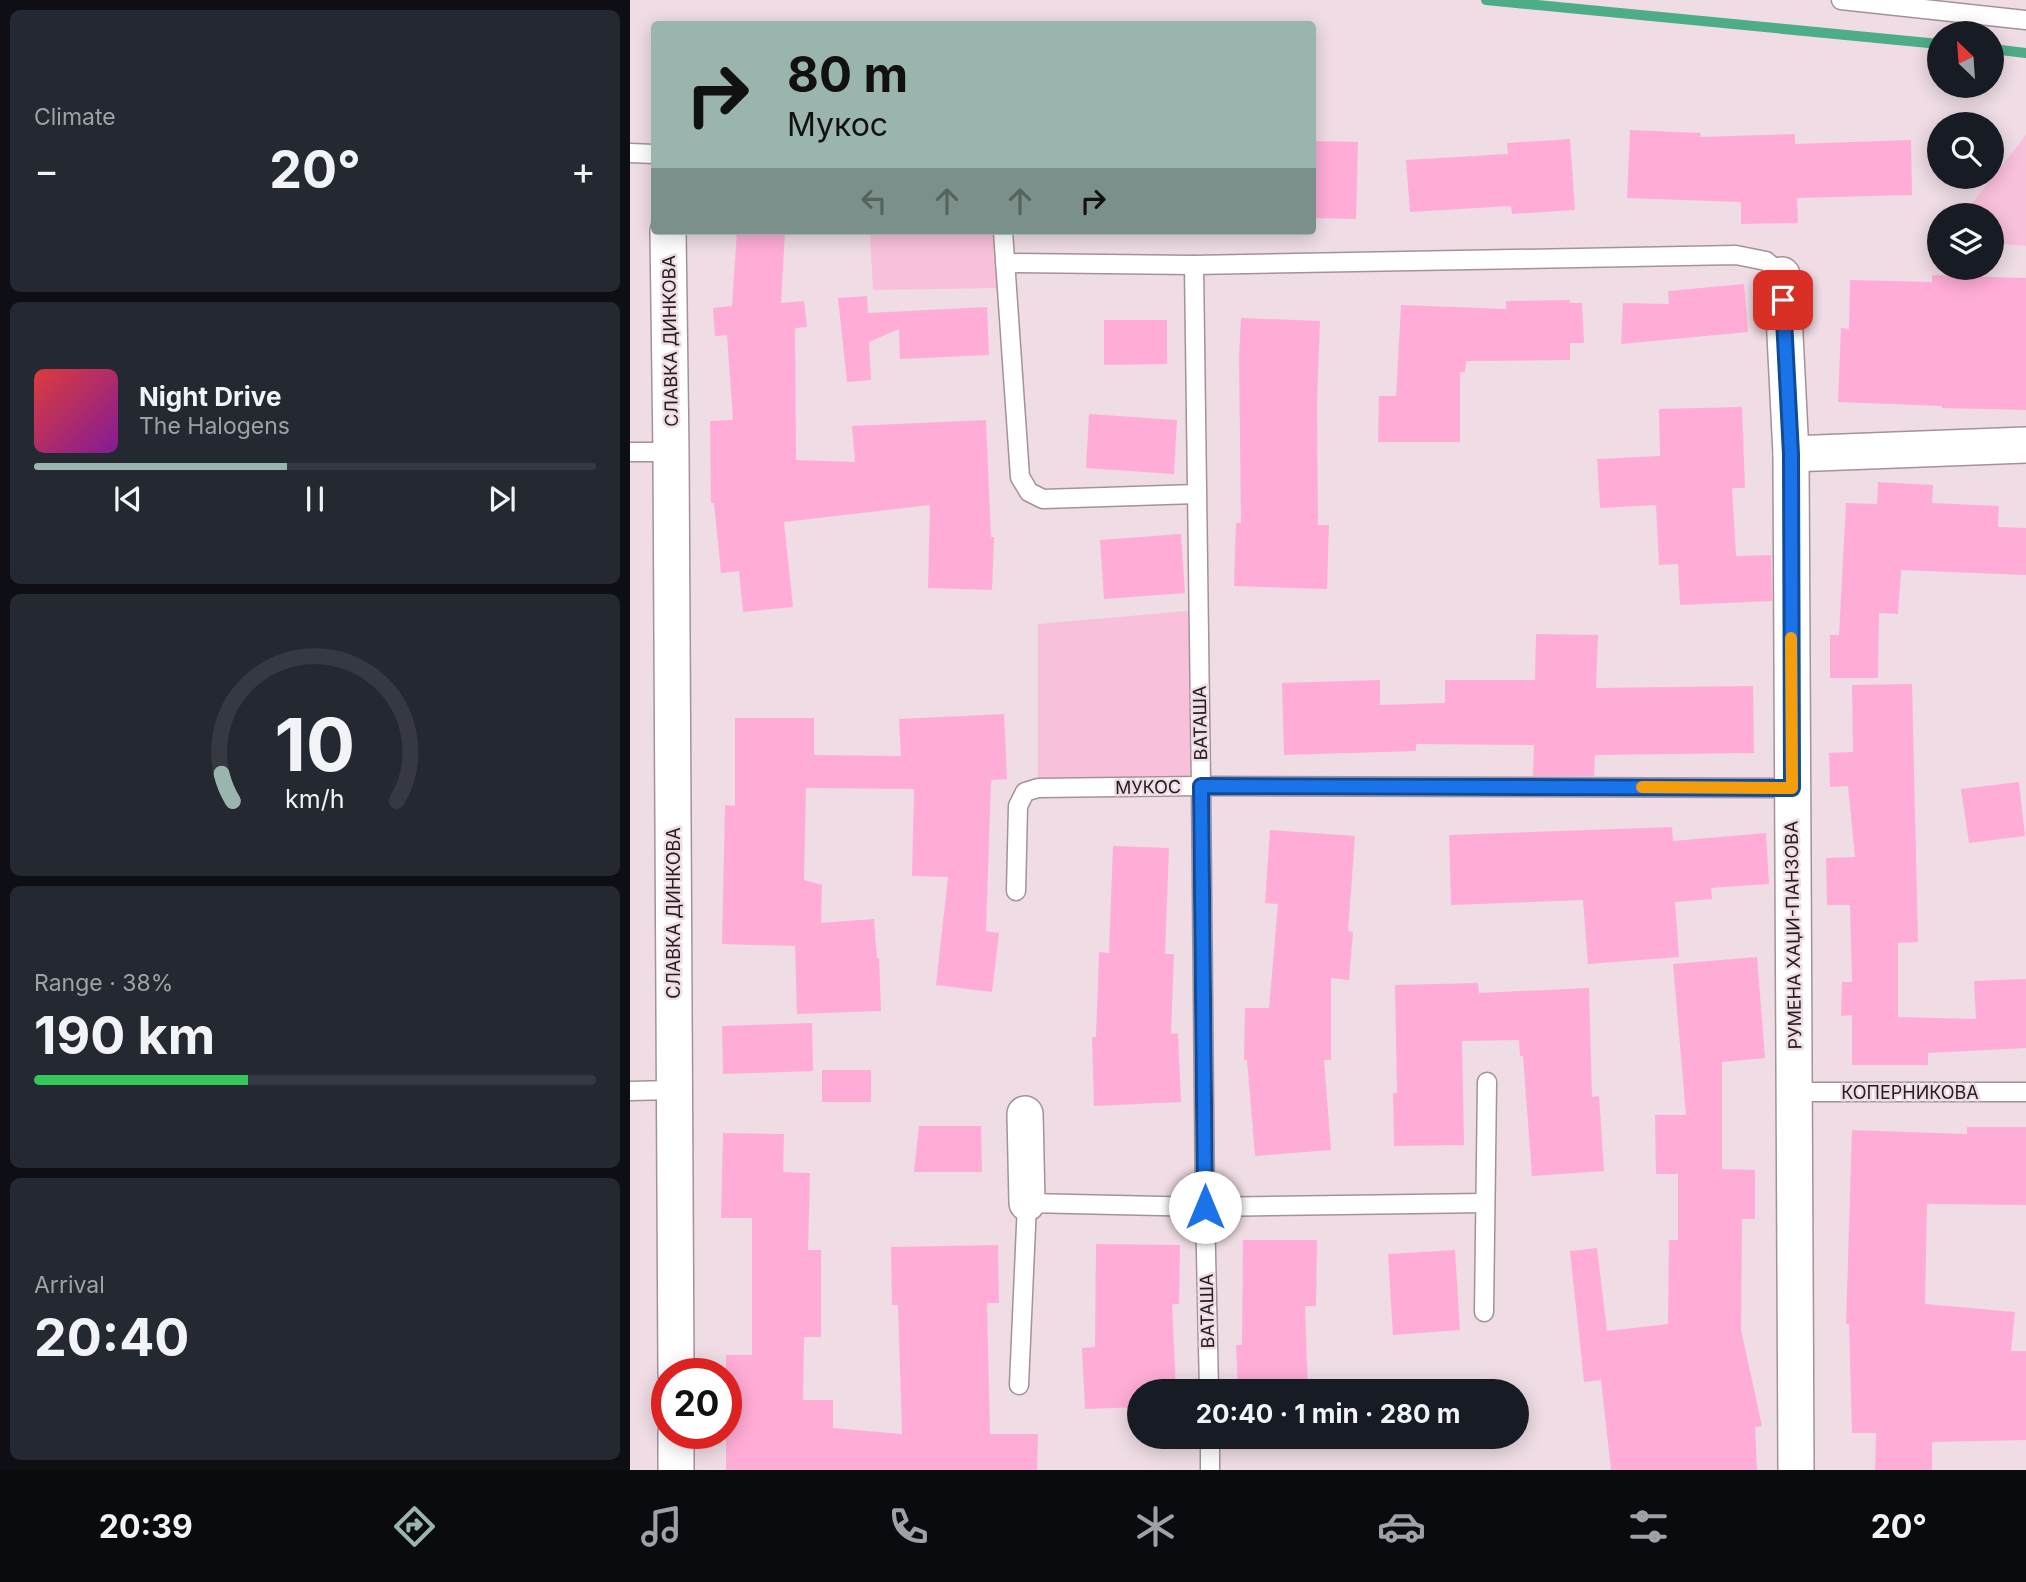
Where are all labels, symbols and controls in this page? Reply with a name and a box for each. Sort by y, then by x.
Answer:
north arrow [1927,21,2004,98]
map controls [1927,21,2004,280]
text: 80 m [787,45,908,104]
icon: right [672,49,763,140]
text: Climate [34,103,116,131]
text: Мукос [787,105,888,144]
button: search [1927,112,2004,189]
text: 20° [269,138,361,201]
text: − [34,147,59,193]
text: + [571,147,596,193]
icon: left [855,182,893,220]
icon: ahead [928,182,966,220]
icon: ahead [1001,182,1039,220]
icon: right [1074,182,1112,220]
button: layers [1927,203,2004,280]
street label: СЛАВКА ДИНКОВА [658,255,682,427]
pin [1753,270,1813,330]
icon: arrive [1764,281,1802,319]
text: Night Drive [139,381,281,412]
text: The Halogens [139,412,290,440]
icon: previous [109,480,147,518]
icon: pause [296,480,334,518]
icon: next [483,480,521,518]
street label: ВАТАША [1189,685,1211,761]
text: 10 [275,700,355,789]
street label: МУКОС [1115,776,1181,798]
text: km/h [285,784,345,814]
street label: РУМЕНА ХАЏИ-ПАНЗОВА [1781,821,1805,1049]
street label: СЛАВКА ДИНКОВА [663,827,684,999]
text: Range · 38% [34,969,173,997]
text: 190 km [34,1004,215,1067]
street label: КОПЕРНИКОВА [1841,1082,1979,1103]
position arrow [1168,1170,1242,1244]
text: Arrival [34,1271,105,1299]
street label: ВАТАША [1196,1273,1218,1349]
text: 20:40 [34,1306,189,1369]
speed limit sign: 20 [651,1358,742,1449]
text: 20:40 · 1 min · 280 m [1196,1398,1460,1429]
icon: directions [390,1502,439,1551]
icon: music [637,1502,686,1551]
icon: phone [884,1502,933,1551]
icon: climate [1131,1502,1180,1551]
icon: car [1377,1502,1426,1551]
icon: filters [1624,1502,1673,1551]
text: 20:39 [99,1507,193,1546]
text: 20° [1871,1507,1927,1546]

